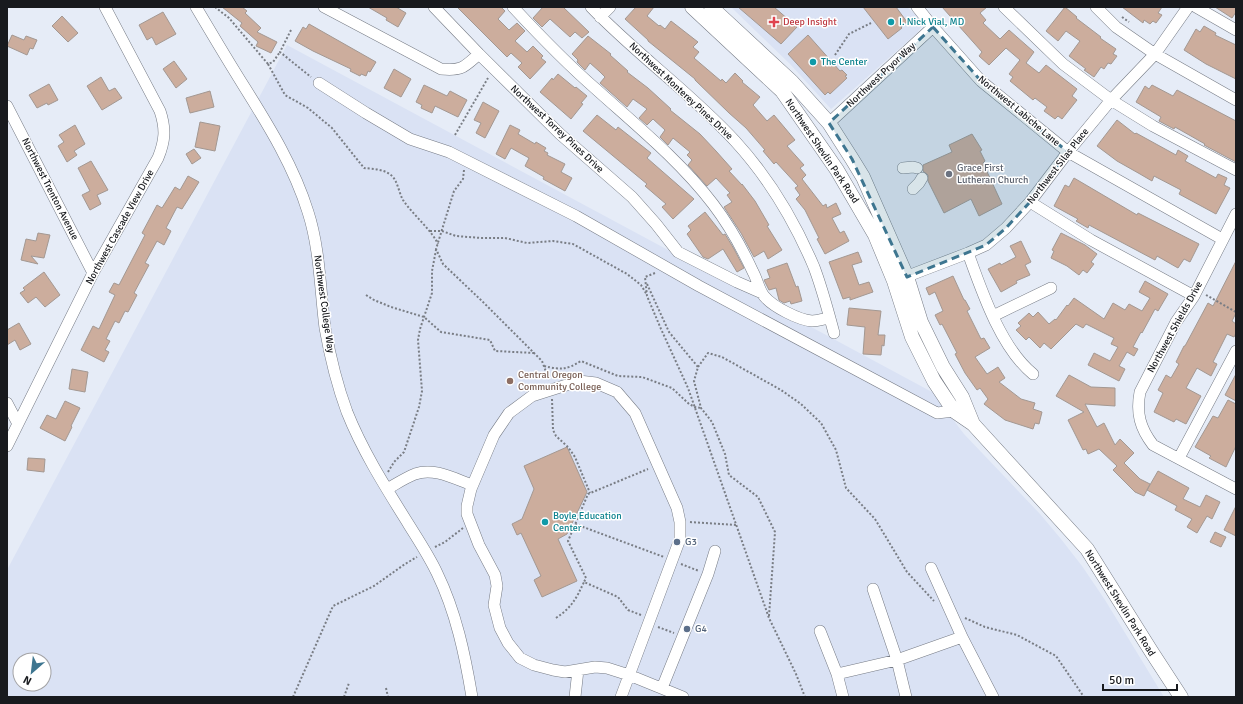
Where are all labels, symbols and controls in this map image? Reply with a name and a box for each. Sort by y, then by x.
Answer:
marker: Deep Insight [768,16,780,28]
place label: Deep Insight [783,16,837,28]
place label: I. Nick Vial, MD [899,16,964,28]
marker: I. Nick Vial, MD [886,17,896,27]
street label: Northwest Monterey Pines Drive [627,40,735,142]
street label: Northwest Pryor Way [844,40,918,110]
place label: The Center [821,56,867,68]
marker: The Center [808,57,818,67]
street label: Northwest Labiche Lane [976,73,1062,149]
street label: Northwest Torrey Pines Drive [508,83,606,175]
street label: Northwest Shevlin Park Road [783,97,861,205]
street label: Northwest Silas Place [1025,126,1091,206]
street label: Northwest Trenton Avenue [19,136,81,242]
place label: Grace First Lutheran Church [957,162,1028,186]
street label: Northwest Cascade View Drive [83,167,157,287]
marker: Grace First Lutheran Church [944,169,954,179]
street label: Northwest College Way [311,254,337,354]
street label: Northwest Shields Drive [1145,279,1205,375]
place label: Central Oregon Community College [518,369,601,393]
marker: Central Oregon Community College [505,376,515,386]
place label: Boyle Education Center [553,510,622,534]
marker: Boyle Education Center [540,517,550,527]
place label: G3 [685,536,697,548]
marker: G3 [672,537,682,547]
street label: Northwest Shevlin Park Road [1082,548,1158,658]
place label: G4 [695,623,707,635]
marker: G4 [682,624,692,634]
north arrow [12,652,52,692]
scale bar [1103,666,1177,692]
text: N [21,673,34,688]
text: 50 m [1109,673,1134,688]

